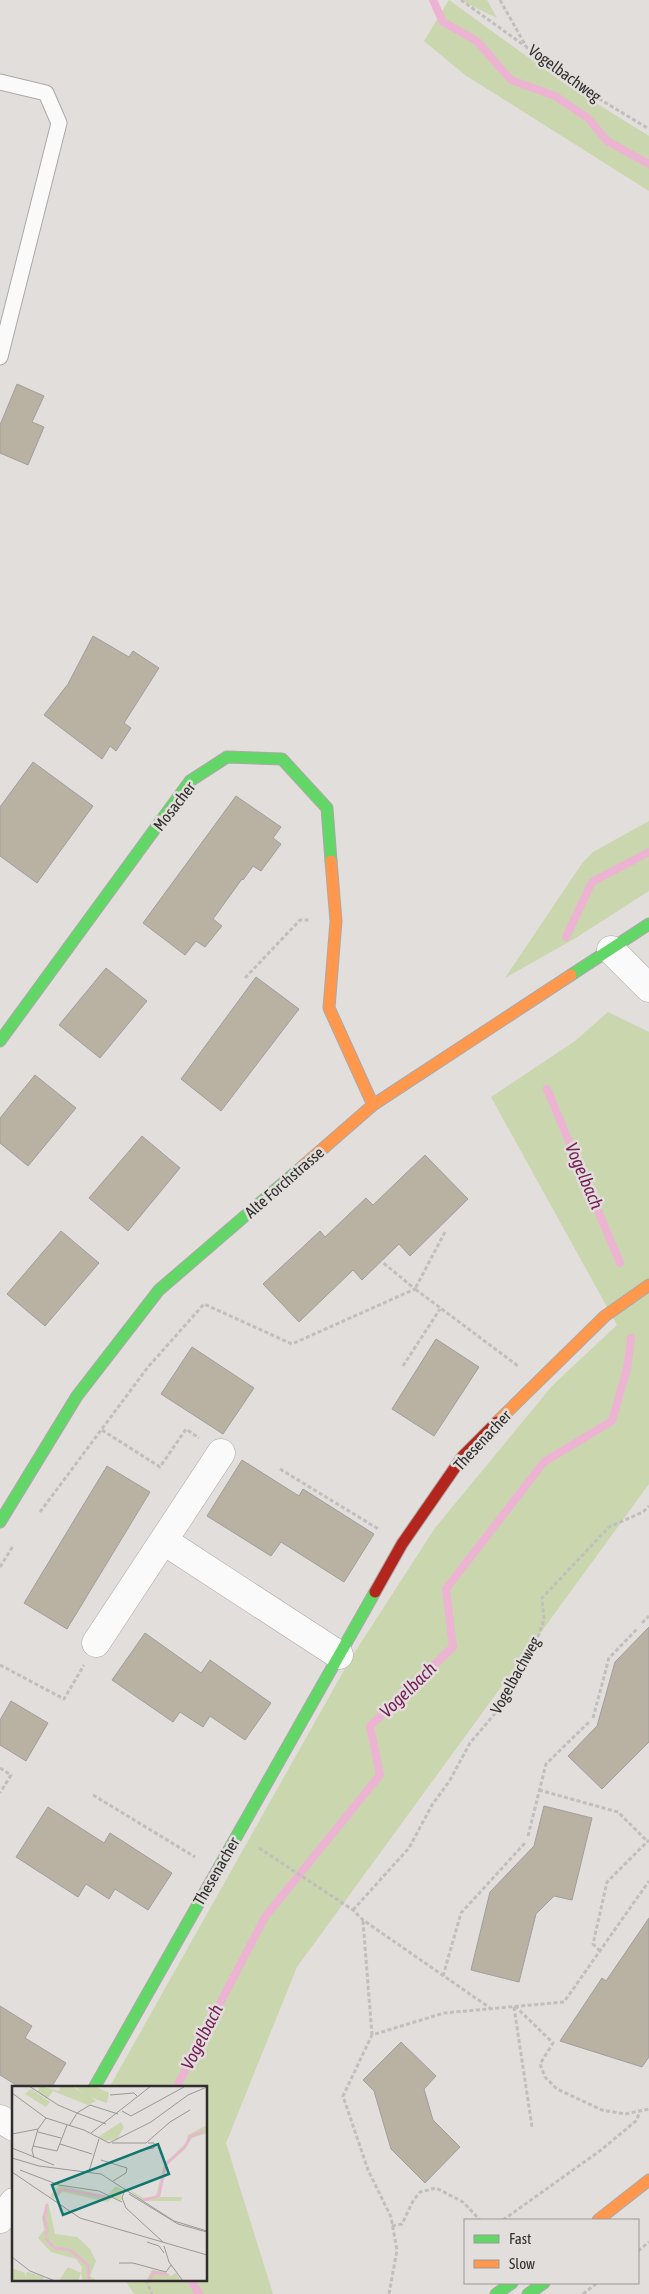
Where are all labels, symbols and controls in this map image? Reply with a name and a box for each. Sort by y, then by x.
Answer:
street label: Vogelbachweg [525,41,605,106]
street label: Mosacher [149,778,199,834]
water label: Vogelbach [561,1139,608,1212]
street label: Alte Forchstrasse [241,1143,327,1221]
street label: Thesenacher [450,1406,515,1474]
street label: Vogelbachweg [486,1633,544,1717]
water label: Vogelbach [375,1658,440,1722]
street label: Thesenacher [189,1834,243,1908]
water label: Vogelbach [176,2001,227,2073]
inset map [12,2086,208,2282]
legend [464,2219,639,2284]
text: Fast [509,2230,531,2247]
text: Slow [509,2255,535,2272]

